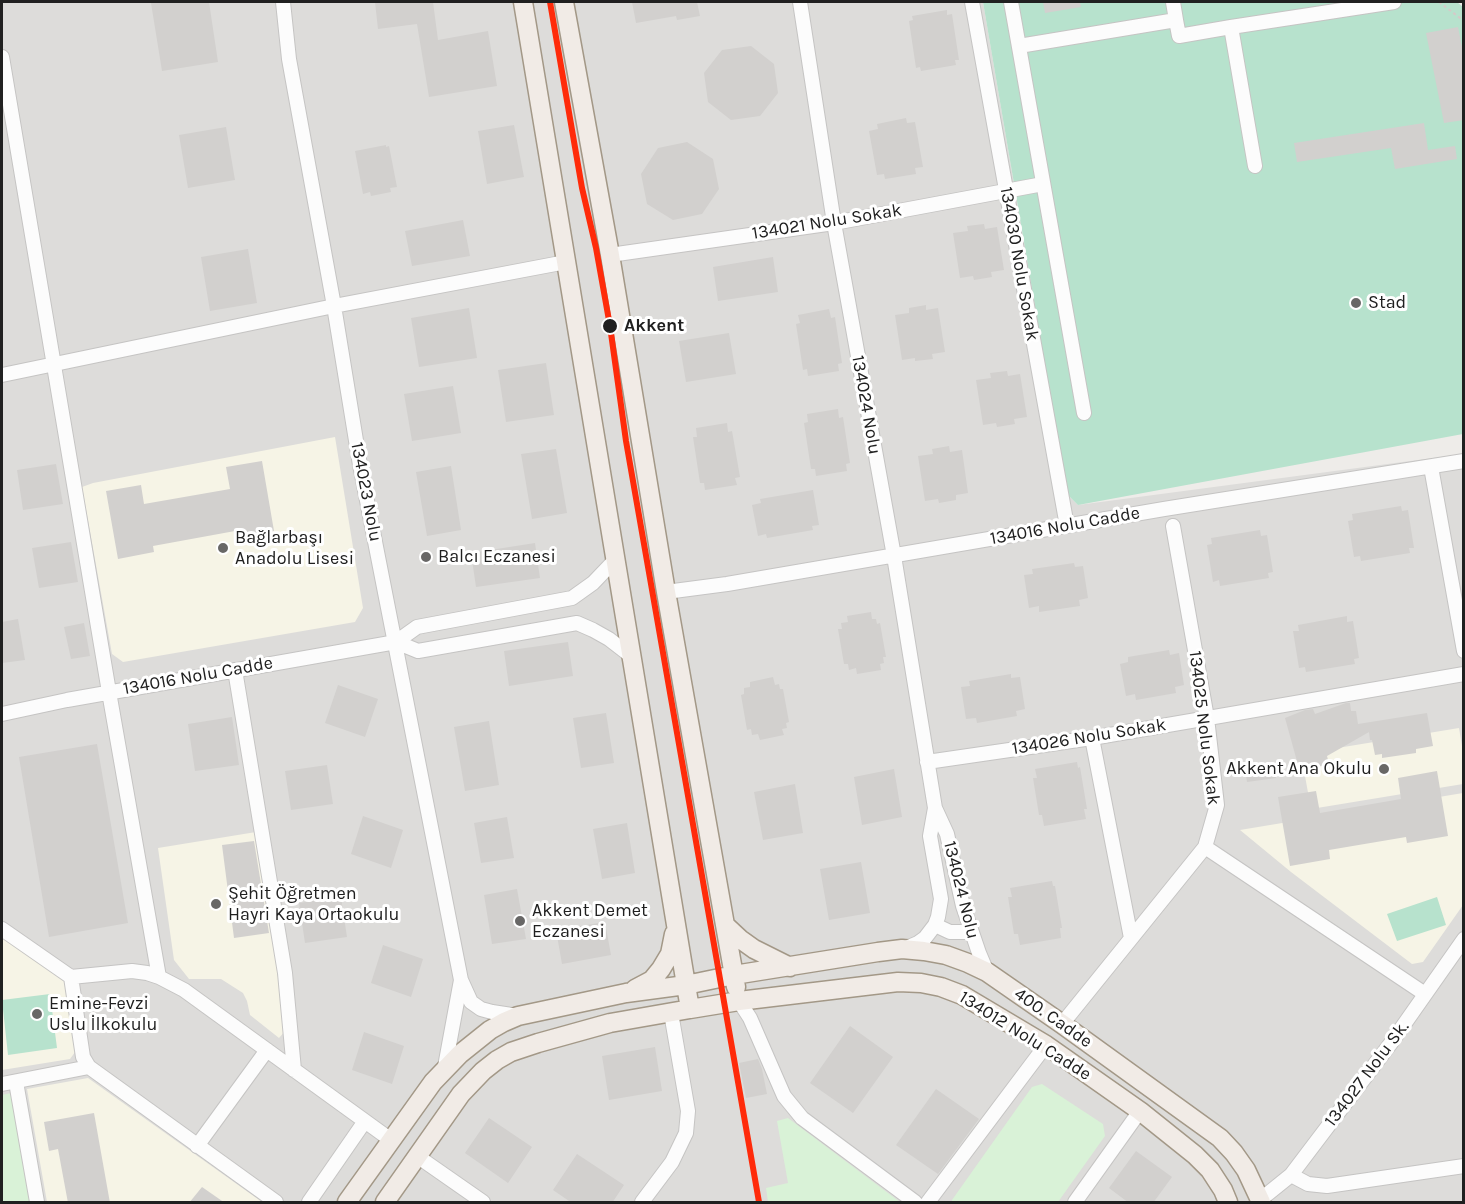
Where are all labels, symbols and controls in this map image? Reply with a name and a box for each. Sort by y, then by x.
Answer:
street label: 134030 Nolu Sokak [995,185,1043,343]
street label: 134021 Nolu Sokak [751,200,903,244]
place label: Stad [1368,292,1406,314]
marker: Stad [1349,296,1363,310]
place label: Akkent [624,315,684,337]
marker: Akkent [601,317,619,335]
street label: 134024 Nolu [847,354,885,456]
street label: 134023 Nolu [346,440,386,544]
street label: 134016 Nolu Cadde [988,502,1142,550]
place label: Bağlarbaşı Anadolu Lisesi [235,527,354,570]
marker: Bağlarbaşı Anadolu Lisesi [216,541,230,555]
place label: Balcı Eczanesi [438,546,556,568]
marker: Balcı Eczanesi [419,550,433,564]
street label: 134025 Nolu Sokak [1184,650,1224,806]
street label: 134016 Nolu Cadde [121,652,275,700]
street label: 134026 Nolu Sokak [1010,714,1168,760]
place label: Akkent Ana Okulu [1226,758,1372,780]
marker: Akkent Ana Okulu [1377,762,1391,776]
street label: 134024 Nolu [938,839,984,941]
place label: Şehit Öğretmen Hayri Kaya Ortaokulu [228,883,399,926]
marker: Şehit Öğretmen Hayri Kaya Ortaokulu [209,897,223,911]
place label: Akkent Demet Eczanesi [532,900,648,942]
marker: Akkent Demet Eczanesi [513,914,527,928]
street label: 400. Cadde [1010,983,1096,1053]
street label: 134012 Nolu Cadde [955,987,1095,1085]
place label: Emine-Fevzi Uslu İlkokulu [49,993,157,1036]
marker: Emine-Fevzi Uslu İlkokulu [30,1007,44,1021]
street label: 134027 Nolu Sk. [1320,1017,1414,1131]

